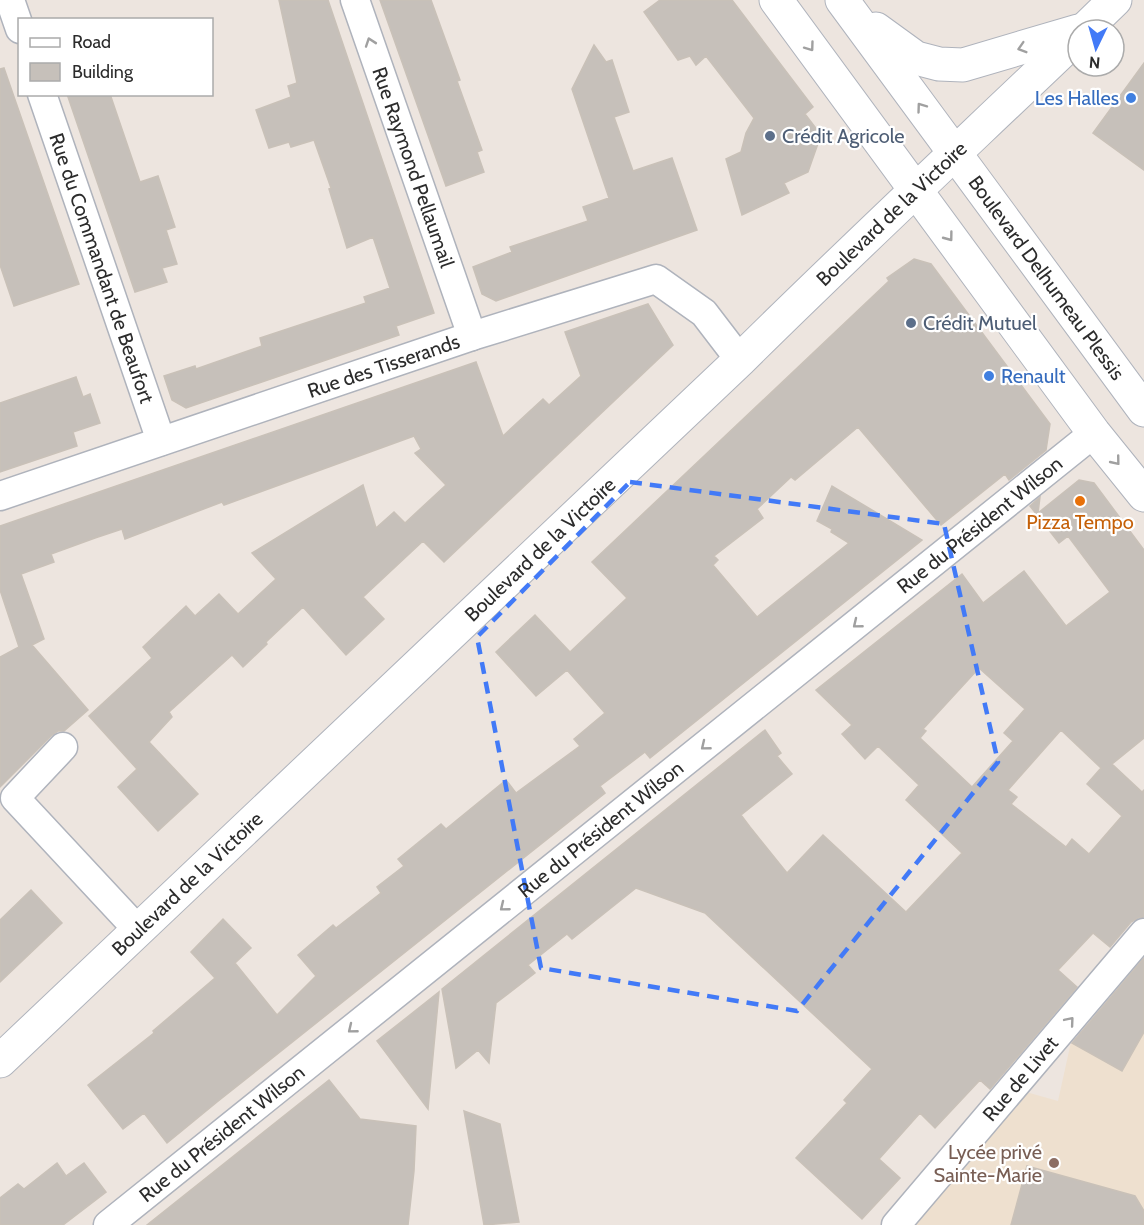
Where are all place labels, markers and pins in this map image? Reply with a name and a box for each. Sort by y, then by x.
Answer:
place label: Les Halles [1035,86,1119,110]
marker: Les Halles [1124,91,1138,105]
place label: Crédit Agricole [782,124,905,148]
marker: Crédit Agricole [763,129,777,143]
place label: Crédit Mutuel [923,311,1037,335]
marker: Crédit Mutuel [904,316,918,330]
place label: Renault [1001,364,1066,388]
marker: Renault [982,369,996,383]
marker: Pizza Tempo [1073,494,1087,508]
place label: Pizza Tempo [1026,510,1134,534]
place label: Lycée privé Sainte-Marie [934,1140,1042,1187]
marker: Lycée privé Sainte-Marie [1047,1156,1061,1170]

